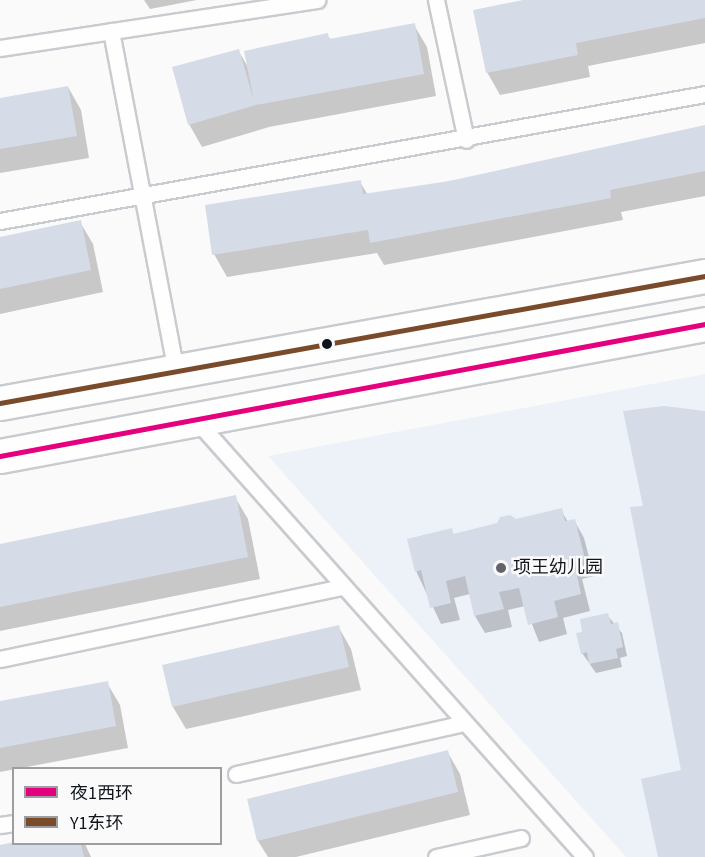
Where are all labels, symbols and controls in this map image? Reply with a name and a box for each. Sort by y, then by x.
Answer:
unlabelled marker [321,338,333,350]
place label: 项王幼儿园 [513,557,603,579]
marker: 项王幼儿园 [494,561,508,575]
legend [12,767,222,845]
text: 夜1西环 [70,781,133,806]
text: Y1东环 [70,811,124,836]

